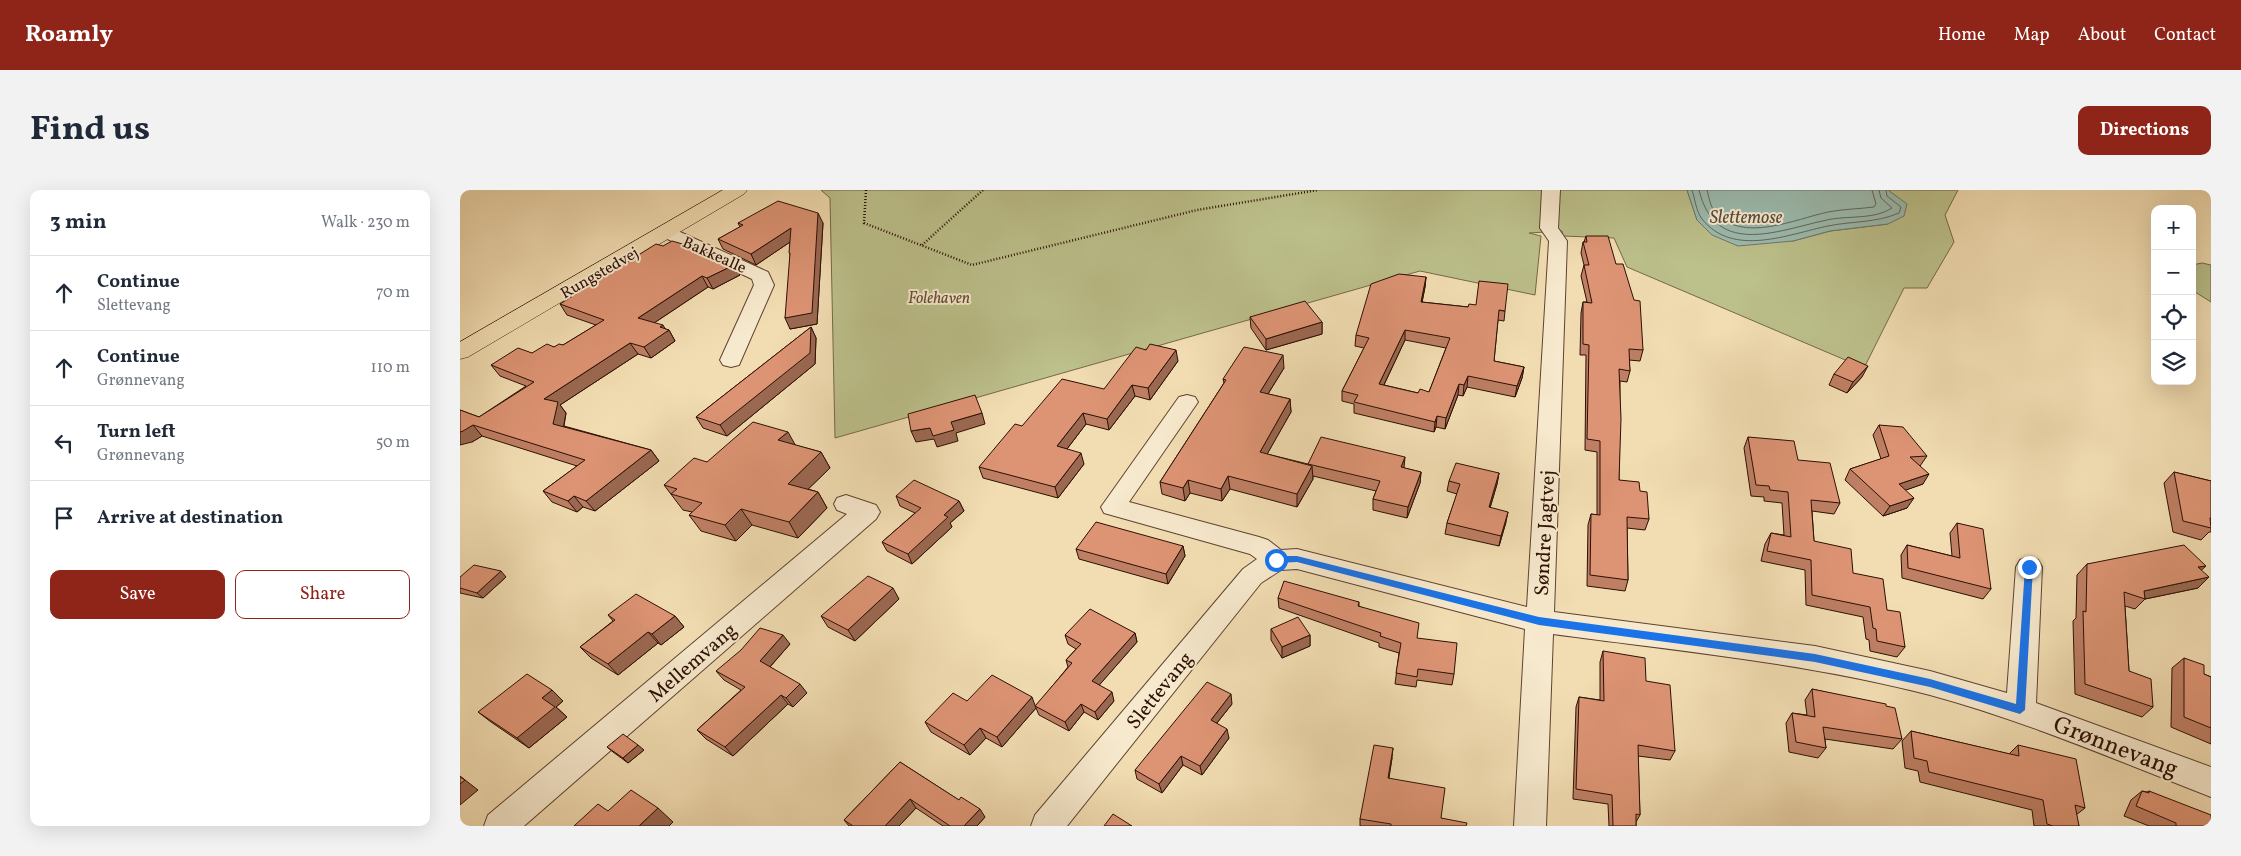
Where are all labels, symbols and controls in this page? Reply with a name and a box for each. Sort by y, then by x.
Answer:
text: Roamly [25,18,113,52]
text: Home [1938,23,1986,48]
text: Map [2014,23,2050,48]
text: About [2078,23,2126,48]
text: Contact [2154,23,2216,48]
text: Find us [30,106,150,154]
button: Directions [2078,106,2211,155]
map controls [2151,205,2196,385]
button: + [2151,205,2196,250]
water label: Slettemose [1710,206,1783,231]
text: 3 min [50,208,106,237]
text: Walk · 230 m [321,212,410,234]
street label: Bakkealle [679,232,750,280]
street label: Rungstedvej [557,242,643,305]
button: − [2151,250,2196,295]
text: Continue [97,269,180,295]
icon: ahead [50,279,78,307]
text: 70 m [376,282,410,304]
park label: Folehaven [908,288,970,310]
text: Slettevang [97,295,171,317]
button: locate [2151,295,2196,340]
button: layers [2151,340,2196,385]
text: Continue [97,344,180,370]
icon: ahead [50,354,78,382]
text: 110 m [371,357,410,379]
text: Grønnevang [97,370,185,392]
text: Turn left [97,419,176,445]
icon: left [50,429,78,457]
text: 50 m [376,432,410,454]
text: Grønnevang [97,445,185,467]
street label: Søndre Jagtvej [1529,469,1563,597]
icon: arrive [50,504,78,532]
text: Arrive at destination [97,505,283,531]
route start [1265,549,1288,572]
route end [2018,556,2041,579]
button: Save [50,570,225,619]
button: Share [235,570,410,619]
street label: Mellemvang [643,617,744,710]
street label: Slettevang [1121,647,1200,736]
street label: Grønnevang [2048,708,2183,787]

